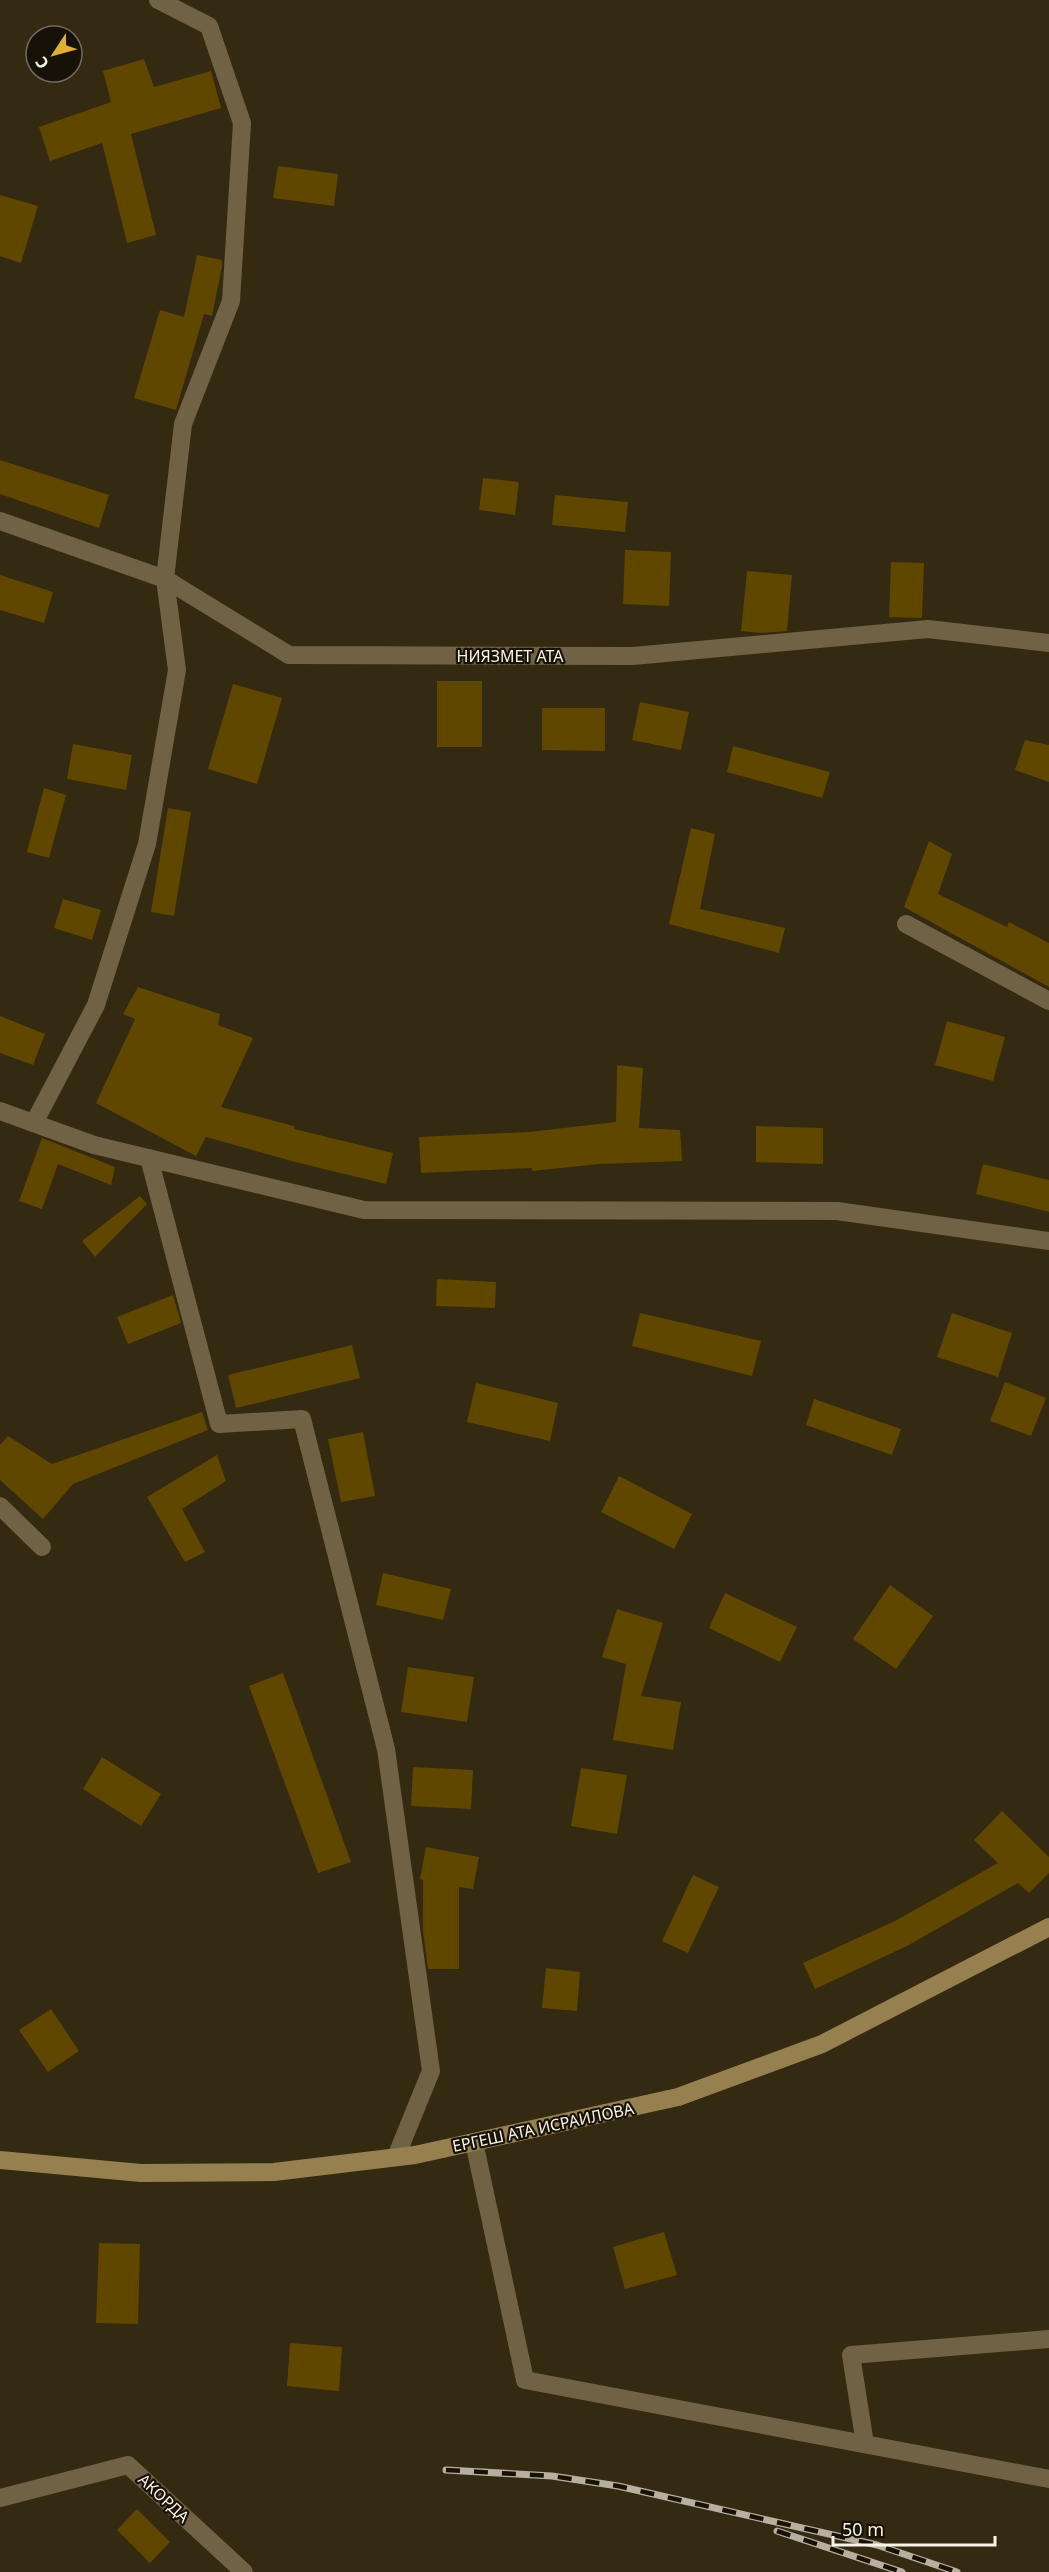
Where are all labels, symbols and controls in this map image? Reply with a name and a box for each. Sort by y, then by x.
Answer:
north arrow [24,24,84,84]
text: С [30,52,54,73]
street label: НИЯЗМЕТ АТА [457,645,564,667]
street label: ЕРГЕШ АТА ИСРАИЛОВА [450,2097,637,2157]
street label: АКОРДА [134,2469,195,2528]
scale bar [833,2509,995,2547]
text: 50 m [842,2517,884,2541]

